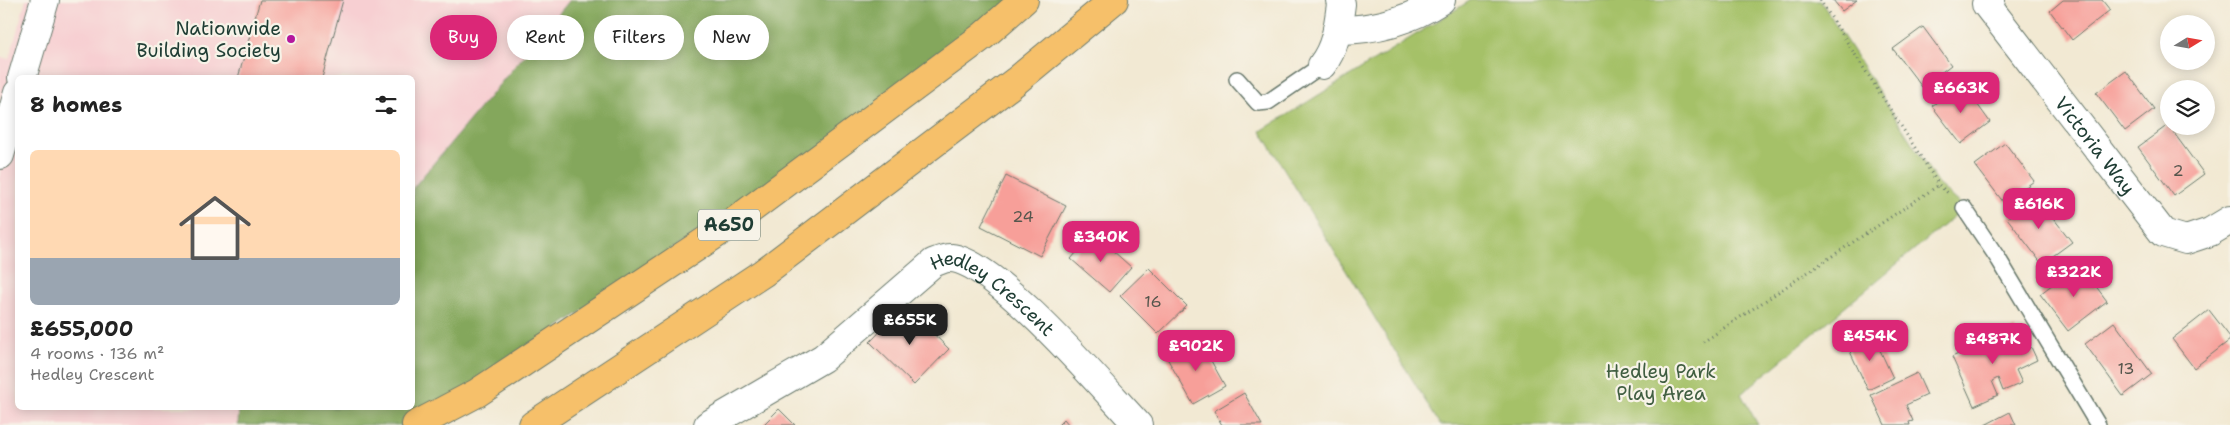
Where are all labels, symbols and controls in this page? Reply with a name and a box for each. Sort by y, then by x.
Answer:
chip: Buy [430,15,497,60]
chip: Rent [507,15,584,60]
chip: Filters [594,15,684,60]
chip: New [694,15,769,60]
north arrow [2160,15,2215,70]
map controls [2160,15,2215,135]
place label: Nationwide Building Society [136,16,281,63]
marker: Nationwide Building Society [285,33,297,45]
pin: £663K [1926,72,1996,114]
text: £663K [1933,77,1989,98]
button: layers [2160,80,2215,135]
text: 8 homes [30,91,122,119]
icon: filters [372,91,400,119]
street label: Victoria Way [2049,91,2141,200]
house number: 2 [2172,160,2184,181]
icon: home [170,183,260,273]
pin: £616K [2004,188,2074,230]
text: £616K [2014,193,2064,214]
house number: 24 [1012,206,1034,227]
road number: A650 [698,210,760,240]
pin: £340K [1066,220,1136,263]
text: £340K [1073,226,1129,247]
street label: Hedley Crescent [926,245,1060,341]
pin: £322K [2039,256,2109,298]
text: £322K [2047,261,2101,282]
house number: 16 [1144,291,1162,312]
pin: £655K [875,304,945,346]
text: £655K [884,309,936,330]
text: £655,000 [30,315,133,343]
pin: £454K [1835,320,1905,362]
pin: £487K [1958,322,2028,365]
text: £454K [1843,325,1897,346]
text: £487K [1965,328,2021,349]
pin: £902K [1161,330,1231,372]
text: £902K [1169,335,1223,356]
text: 4 rooms · 136 m² [30,343,164,364]
house number: 13 [2117,358,2135,379]
park label: Hedley Park Play Area [1606,359,1716,406]
text: Hedley Crescent [30,364,154,385]

